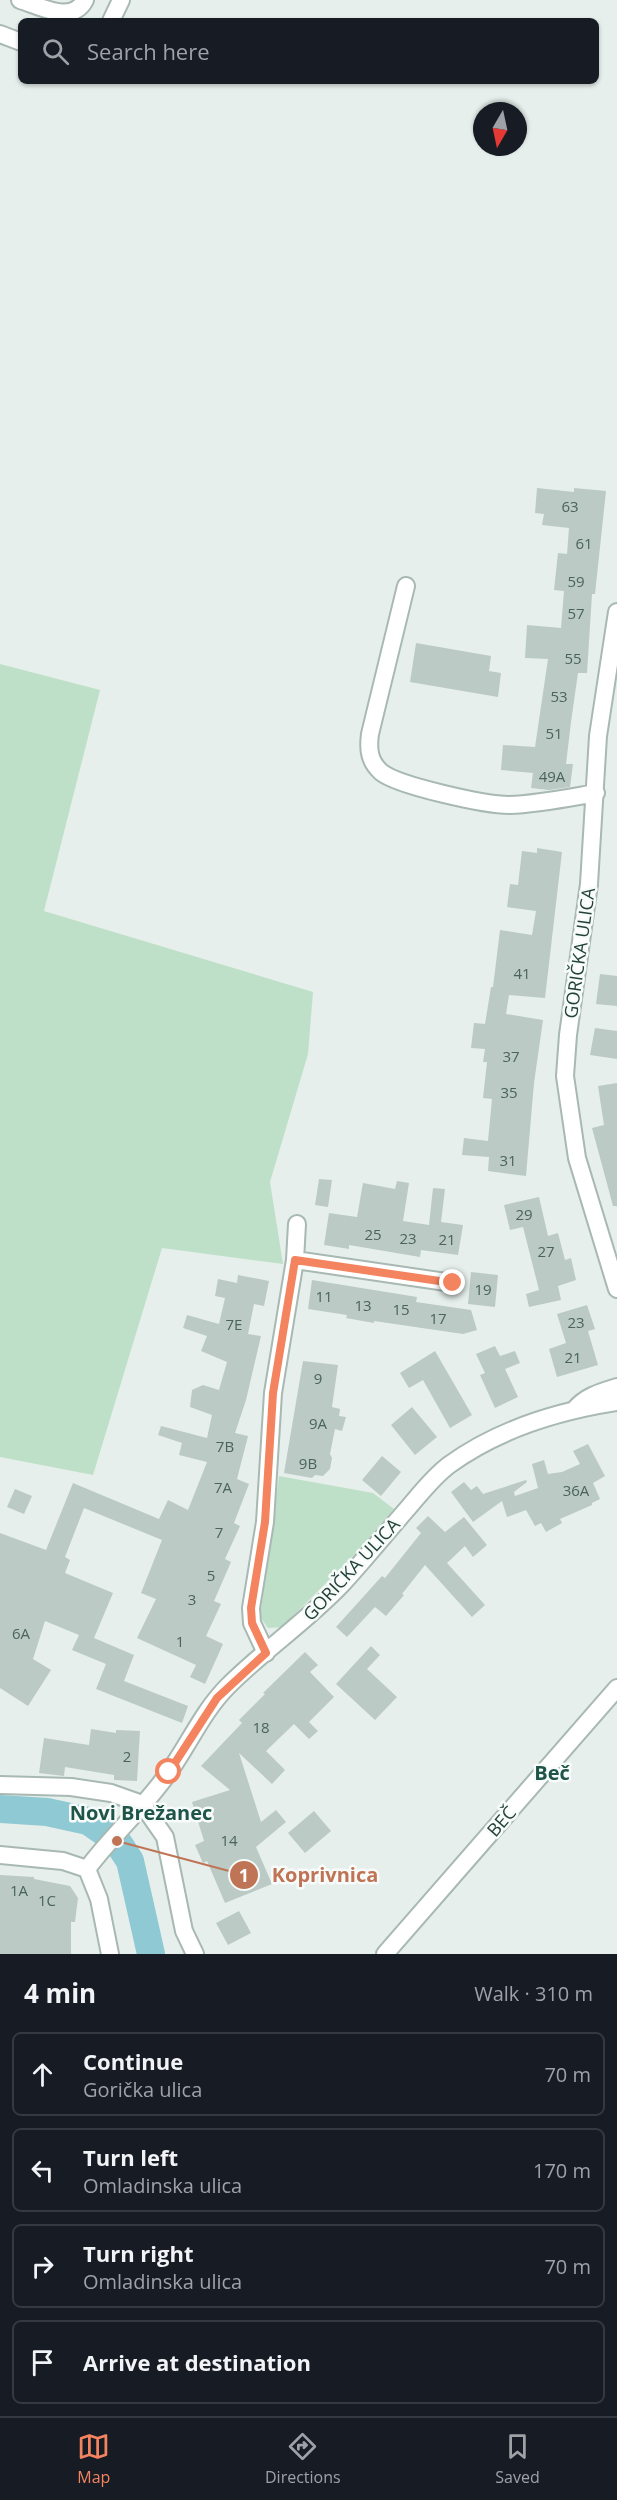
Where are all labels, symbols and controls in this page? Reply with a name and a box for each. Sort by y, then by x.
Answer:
search box [18,18,599,84]
icon: search [39,35,72,68]
text: Search here [87,36,210,66]
north arrow [473,102,527,156]
house number: 63 [561,496,579,516]
house number: 61 [575,533,593,553]
house number: 59 [567,571,585,591]
house number: 57 [567,603,585,623]
house number: 55 [564,648,582,668]
house number: 53 [550,686,568,706]
house number: 51 [545,723,563,743]
house number: 49A [539,766,566,786]
street label: GORIČKA ULICA [558,885,600,1020]
house number: 41 [513,963,531,983]
house number: 37 [502,1046,520,1066]
house number: 35 [500,1082,518,1102]
house number: 31 [499,1150,517,1170]
house number: 29 [515,1204,533,1224]
house number: 25 [364,1224,382,1244]
house number: 23 [399,1228,417,1248]
house number: 21 [438,1229,456,1249]
house number: 27 [537,1241,555,1261]
route end [439,1269,465,1295]
house number: 19 [474,1279,492,1299]
house number: 11 [315,1286,333,1306]
house number: 13 [354,1295,372,1315]
house number: 15 [392,1299,410,1319]
house number: 17 [429,1308,447,1328]
house number: 23 [567,1312,585,1332]
house number: 7E [226,1314,242,1334]
house number: 21 [564,1347,582,1367]
house number: 9 [314,1368,322,1388]
house number: 9A [309,1413,328,1433]
house number: 7B [216,1436,234,1456]
house number: 9B [299,1453,317,1473]
house number: 7A [214,1477,233,1497]
house number: 36A [563,1480,590,1500]
street label: GORIČKA ULICA [297,1512,405,1625]
house number: 7 [215,1522,223,1542]
house number: 5 [207,1565,215,1585]
house number: 3 [188,1589,196,1609]
house number: 6A [12,1623,31,1643]
house number: 1 [176,1631,184,1651]
house number: 18 [252,1717,270,1737]
house number: 2 [123,1746,131,1766]
route start [155,1758,181,1784]
district label: Beč [534,1759,570,1786]
district label: Novi Brežanec [70,1799,212,1826]
street label: BEČ [481,1801,521,1841]
house number: 14 [220,1830,238,1850]
callout: Koprivnica [229,1856,390,1894]
text: Koprivnica [272,1861,378,1888]
text: 1 [239,1863,249,1887]
house number: 1A [10,1880,29,1900]
house number: 1C [38,1890,56,1910]
text: 4 min [24,1975,96,2011]
text: Walk · 310 m [474,1980,593,2007]
text: Continue [83,2046,183,2076]
icon: ahead [26,2058,59,2091]
text: 70 m [544,2061,591,2088]
text: Gorička ulica [83,2076,202,2103]
text: Turn left [83,2142,178,2172]
icon: left [26,2154,59,2187]
text: 170 m [533,2157,591,2184]
text: Omladinska ulica [83,2172,242,2199]
text: Turn right [83,2238,194,2268]
icon: right [26,2250,59,2283]
text: 70 m [544,2253,591,2280]
text: Omladinska ulica [83,2268,242,2295]
icon: arrive [26,2346,59,2379]
text: Arrive at destination [83,2347,311,2377]
tab: Map [77,2430,110,2488]
tab: Directions [265,2430,341,2488]
tab: Saved [495,2430,540,2488]

